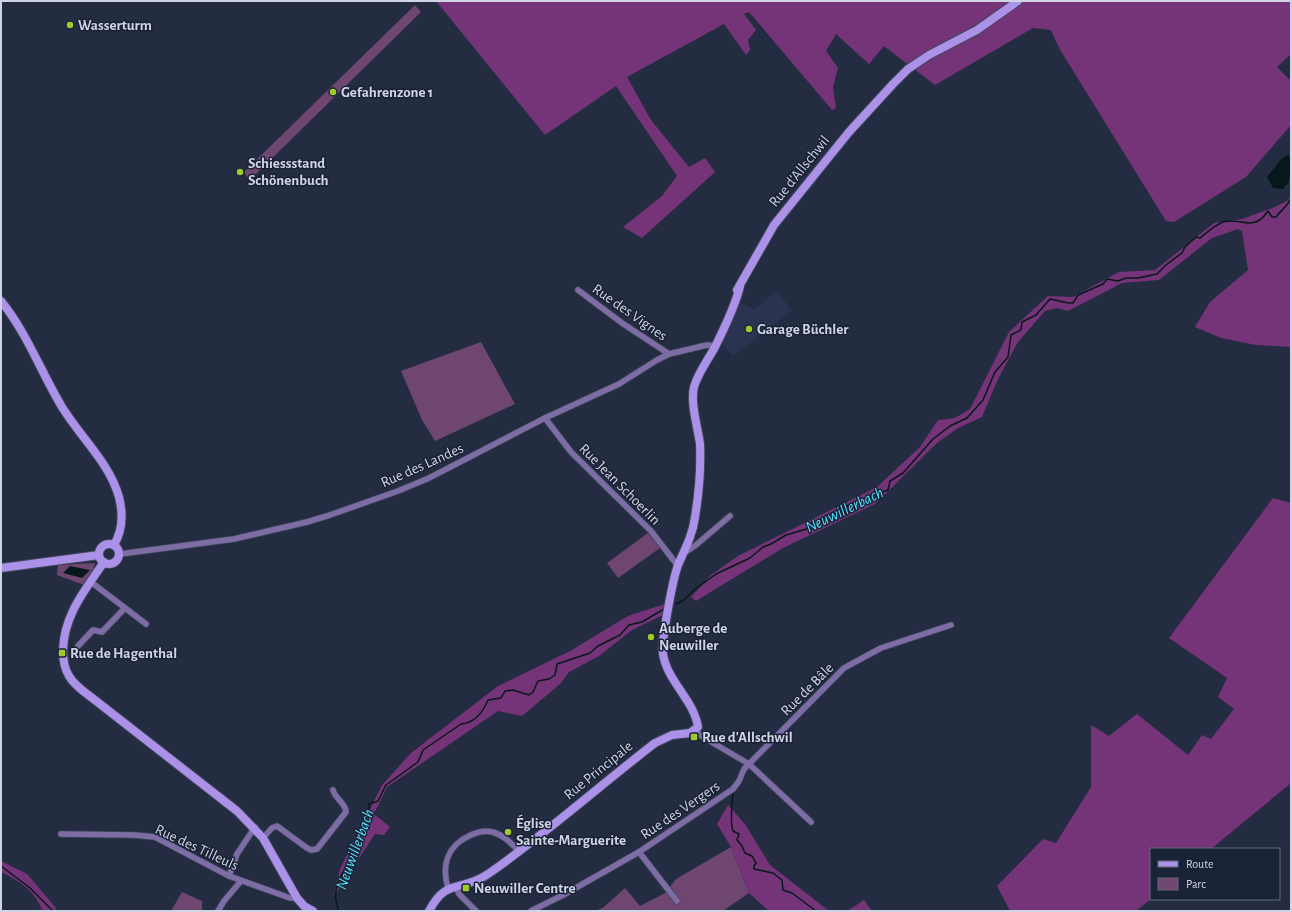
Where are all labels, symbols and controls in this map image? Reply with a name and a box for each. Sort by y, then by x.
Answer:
place label: Wasserturm [78,18,152,33]
marker: Wasserturm [65,20,75,30]
place label: Gefahrenzone 1 [341,85,433,100]
marker: Gefahrenzone 1 [328,87,338,97]
street label: Rue d'Allschwil [766,133,833,210]
place label: Schiessstand Schönenbuch [248,156,329,188]
marker: Schiessstand Schönenbuch [235,167,245,177]
street label: Rue des Vignes [590,281,670,344]
place label: Garage Büchler [757,322,849,337]
marker: Garage Büchler [744,324,754,334]
street label: Rue des Landes [379,441,466,490]
street label: Rue Jean Schoerlin [576,441,663,528]
water label: Neuwillerbach [803,484,886,536]
place label: Auberge de Neuwiller [659,621,727,653]
marker: Auberge de Neuwiller [646,632,656,642]
place label: Rue de Hagenthal [70,646,177,661]
marker: Rue de Hagenthal [57,648,67,658]
street label: Rue de Bâle [778,660,837,719]
place label: Rue d'Allschwil [702,730,793,745]
marker: Rue d'Allschwil [689,732,699,742]
street label: Rue Principale [561,738,636,802]
street label: Rue des Vergers [638,778,723,842]
water label: Neuwillerbach [333,807,377,892]
place label: Église Sainte-Marguerite [516,814,626,848]
street label: Rue des Tilleuls [153,822,241,873]
marker: Église Sainte-Marguerite [503,827,513,837]
legend [1150,848,1280,900]
text: Route [1186,858,1213,870]
text: Parc [1186,878,1206,890]
place label: Neuwiller Centre [474,881,576,896]
marker: Neuwiller Centre [461,883,471,893]

